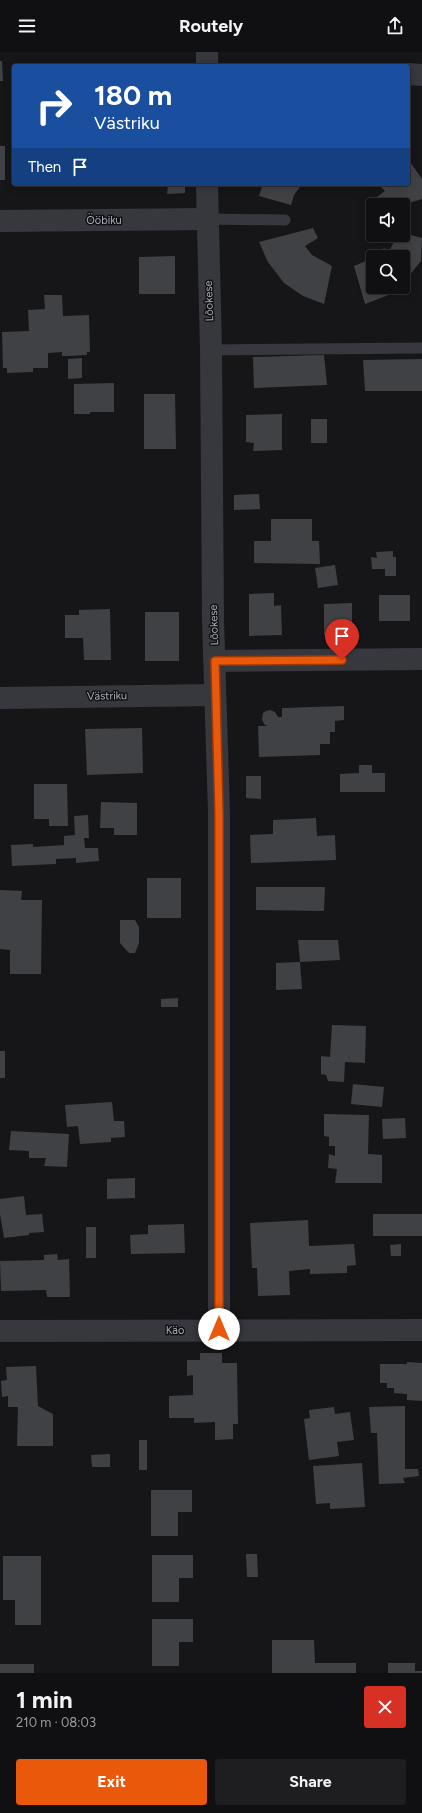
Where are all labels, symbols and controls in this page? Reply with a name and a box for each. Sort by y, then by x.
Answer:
icon: menu [16,15,38,37]
text: Routely [179,15,243,37]
icon: share [384,15,406,37]
text: 180 m [94,78,172,112]
icon: right [28,80,80,132]
text: Västriku [94,112,160,134]
icon: arrive [69,156,91,178]
text: Then [28,158,61,176]
map controls [366,198,410,294]
button: sound [366,198,410,242]
street label: Ööbiku [86,213,122,227]
button: search [366,250,410,294]
street label: Lõokese [202,280,216,322]
street label: Lõokese [207,604,221,646]
pin [325,619,359,660]
icon: arrive [331,625,353,647]
street label: Västriku [87,689,127,703]
position arrow [198,1308,240,1350]
street label: Käo [166,1324,184,1337]
text: 1 min [16,1685,73,1714]
button: close [364,1686,406,1728]
text: 210 m · 08:03 [16,1715,96,1730]
button: Exit [16,1759,207,1805]
button: Share [215,1759,406,1805]

